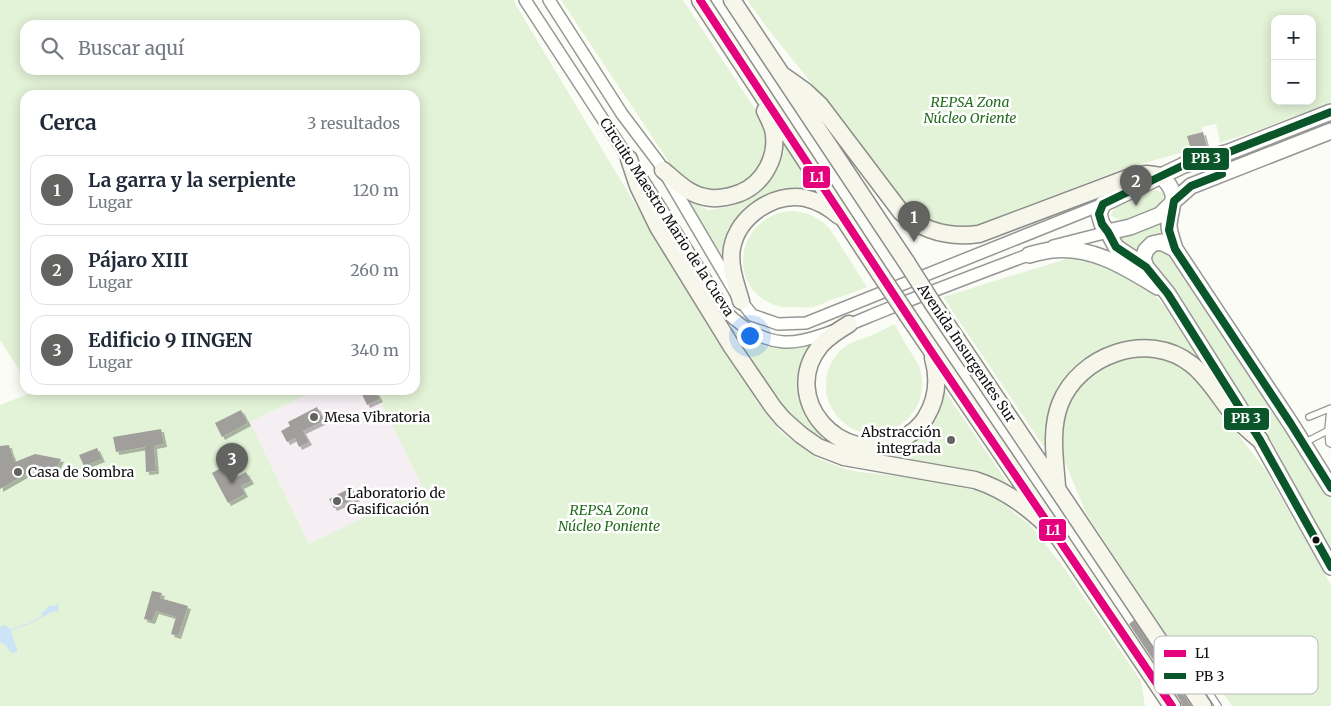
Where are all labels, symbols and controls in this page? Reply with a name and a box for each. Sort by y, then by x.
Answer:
map controls [1271,15,1316,105]
button: + [1271,15,1316,60]
search box [20,20,420,75]
icon: search [38,34,66,62]
text: Buscar aquí [78,36,184,60]
button: − [1271,60,1316,105]
park label: REPSA Zona Núcleo Oriente [924,93,1016,127]
text: Cerca [40,109,97,136]
text: 3 resultados [307,113,400,133]
street label: Circuito Maestro Mario de la Cueva [596,114,738,320]
line badge: PB 3 [1182,147,1230,171]
text: PB 3 [1191,149,1221,167]
line badge: L1 [802,165,831,189]
pin: 2 [1120,165,1152,206]
text: La garra y la serpiente [88,168,296,192]
text: L1 [809,168,825,186]
text: 1 [53,180,61,200]
text: 120 m [353,180,399,200]
text: Lugar [88,192,133,212]
pin: 1 [898,201,930,242]
text: Pájaro XIII [88,248,188,272]
text: 2 [52,260,62,280]
text: 260 m [350,260,399,280]
text: Lugar [88,272,133,292]
street label: Avenida Insurgentes Sur [913,279,1020,426]
your location [737,323,763,349]
text: Edificio 9 IINGEN [88,328,252,352]
text: 3 [52,340,62,360]
text: 340 m [350,340,399,360]
text: Lugar [88,352,133,372]
line badge: PB 3 [1223,407,1270,431]
place label: Mesa Vibratoria [324,408,431,426]
text: PB 3 [1231,409,1261,427]
marker: Mesa Vibratoria [308,411,320,423]
place label: Abstracción integrada [860,423,941,457]
marker: Abstracción integrada [945,434,957,446]
pin: 3 [216,443,248,484]
place label: Casa de Sombra [28,463,135,481]
marker: Casa de Sombra [12,466,24,478]
place label: Laboratorio de Gasificación [347,484,445,518]
marker: Laboratorio de Gasificación [331,495,343,507]
park label: REPSA Zona Núcleo Poniente [558,501,660,535]
line badge: L1 [1038,518,1067,542]
text: L1 [1045,521,1061,539]
unlabelled marker [1311,535,1321,545]
legend [1154,636,1318,694]
text: L1 [1195,644,1210,662]
text: PB 3 [1195,667,1225,685]

